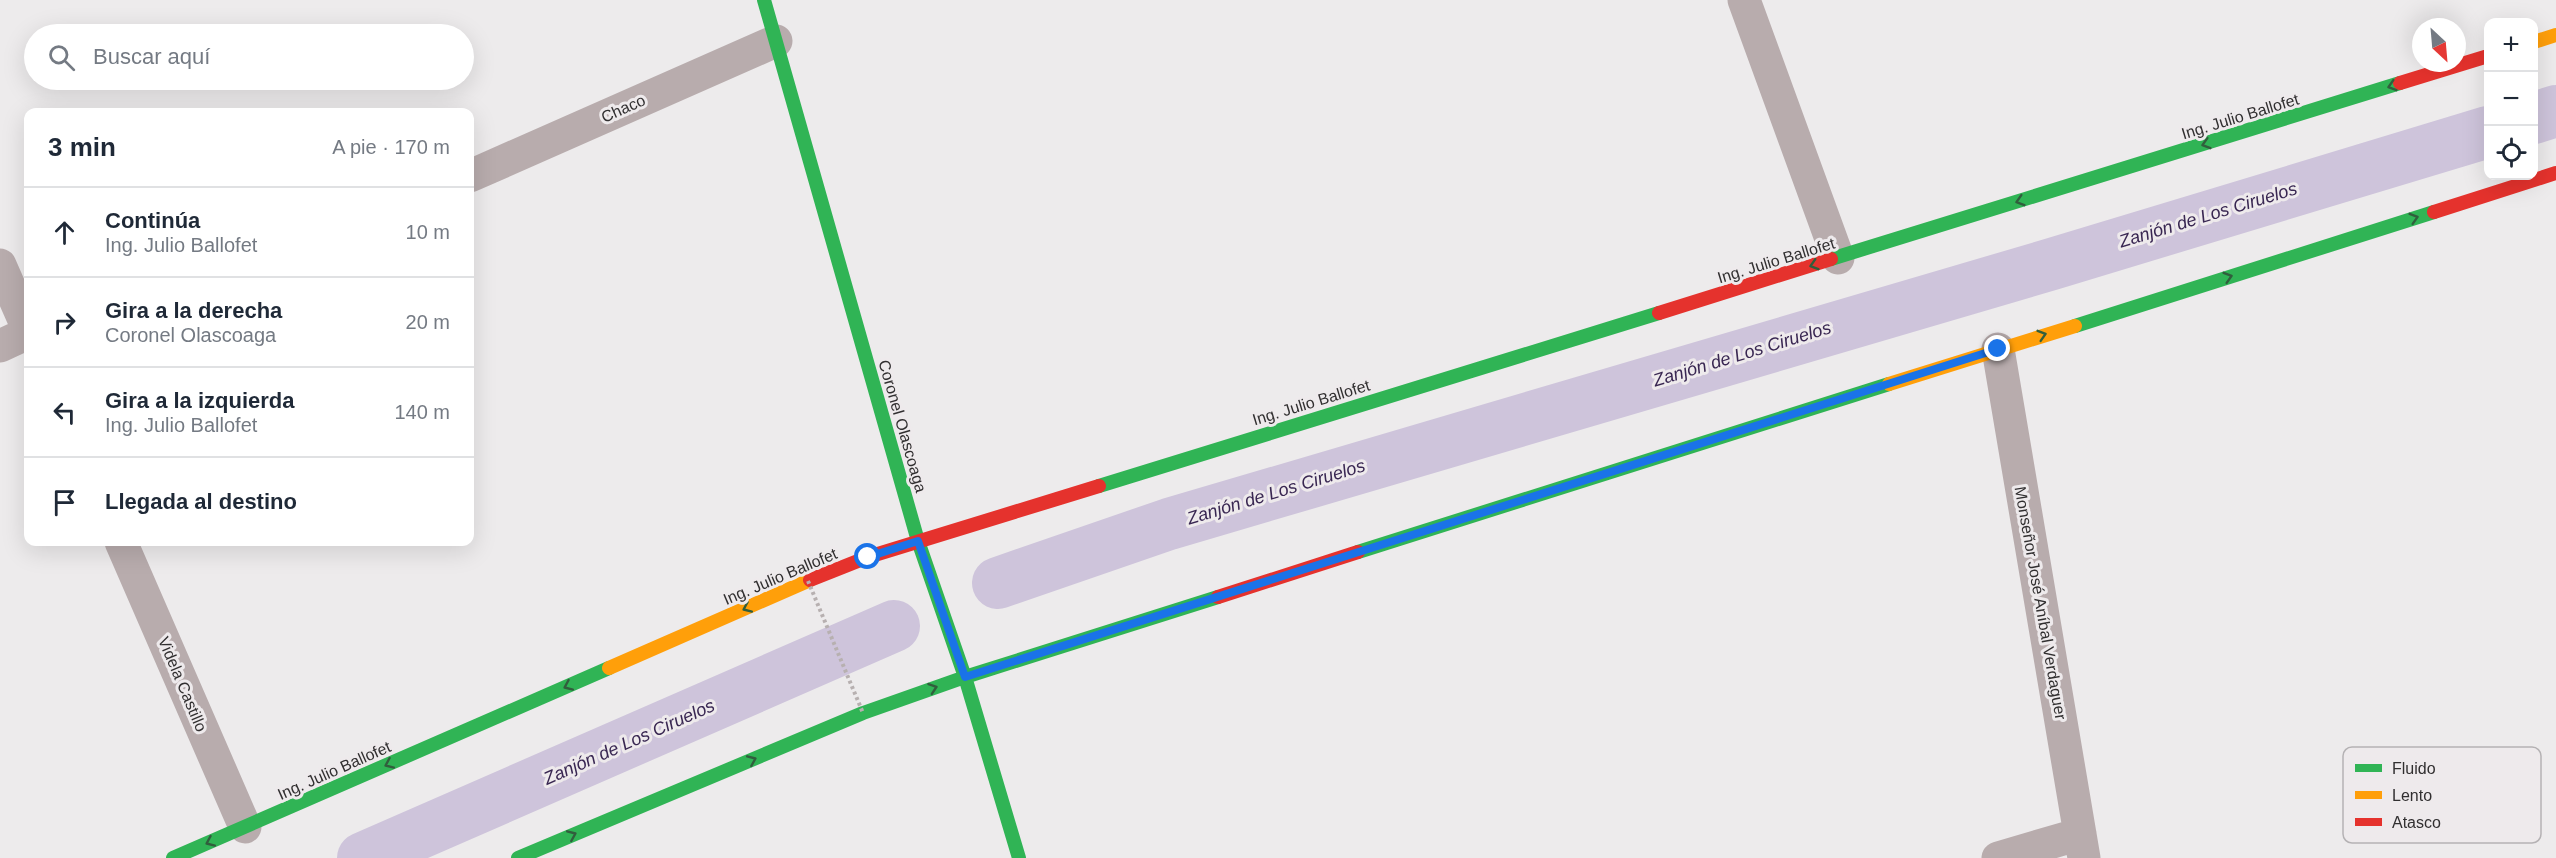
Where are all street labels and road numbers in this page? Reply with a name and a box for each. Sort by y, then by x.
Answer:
street label: Ing. Julio Ballofet [2179,90,2301,142]
street label: Chaco [599,91,648,126]
street label: Ing. Julio Ballofet [1715,234,1837,286]
street label: Coronel Olascoaga [875,358,930,494]
street label: Ing. Julio Ballofet [1250,376,1372,428]
street label: Monseñor José Aníbal Verdaguer [2012,485,2070,722]
street label: Ing. Julio Ballofet [721,545,840,608]
street label: Videla Castillo [155,634,210,734]
street label: Ing. Julio Ballofet [275,738,394,803]

